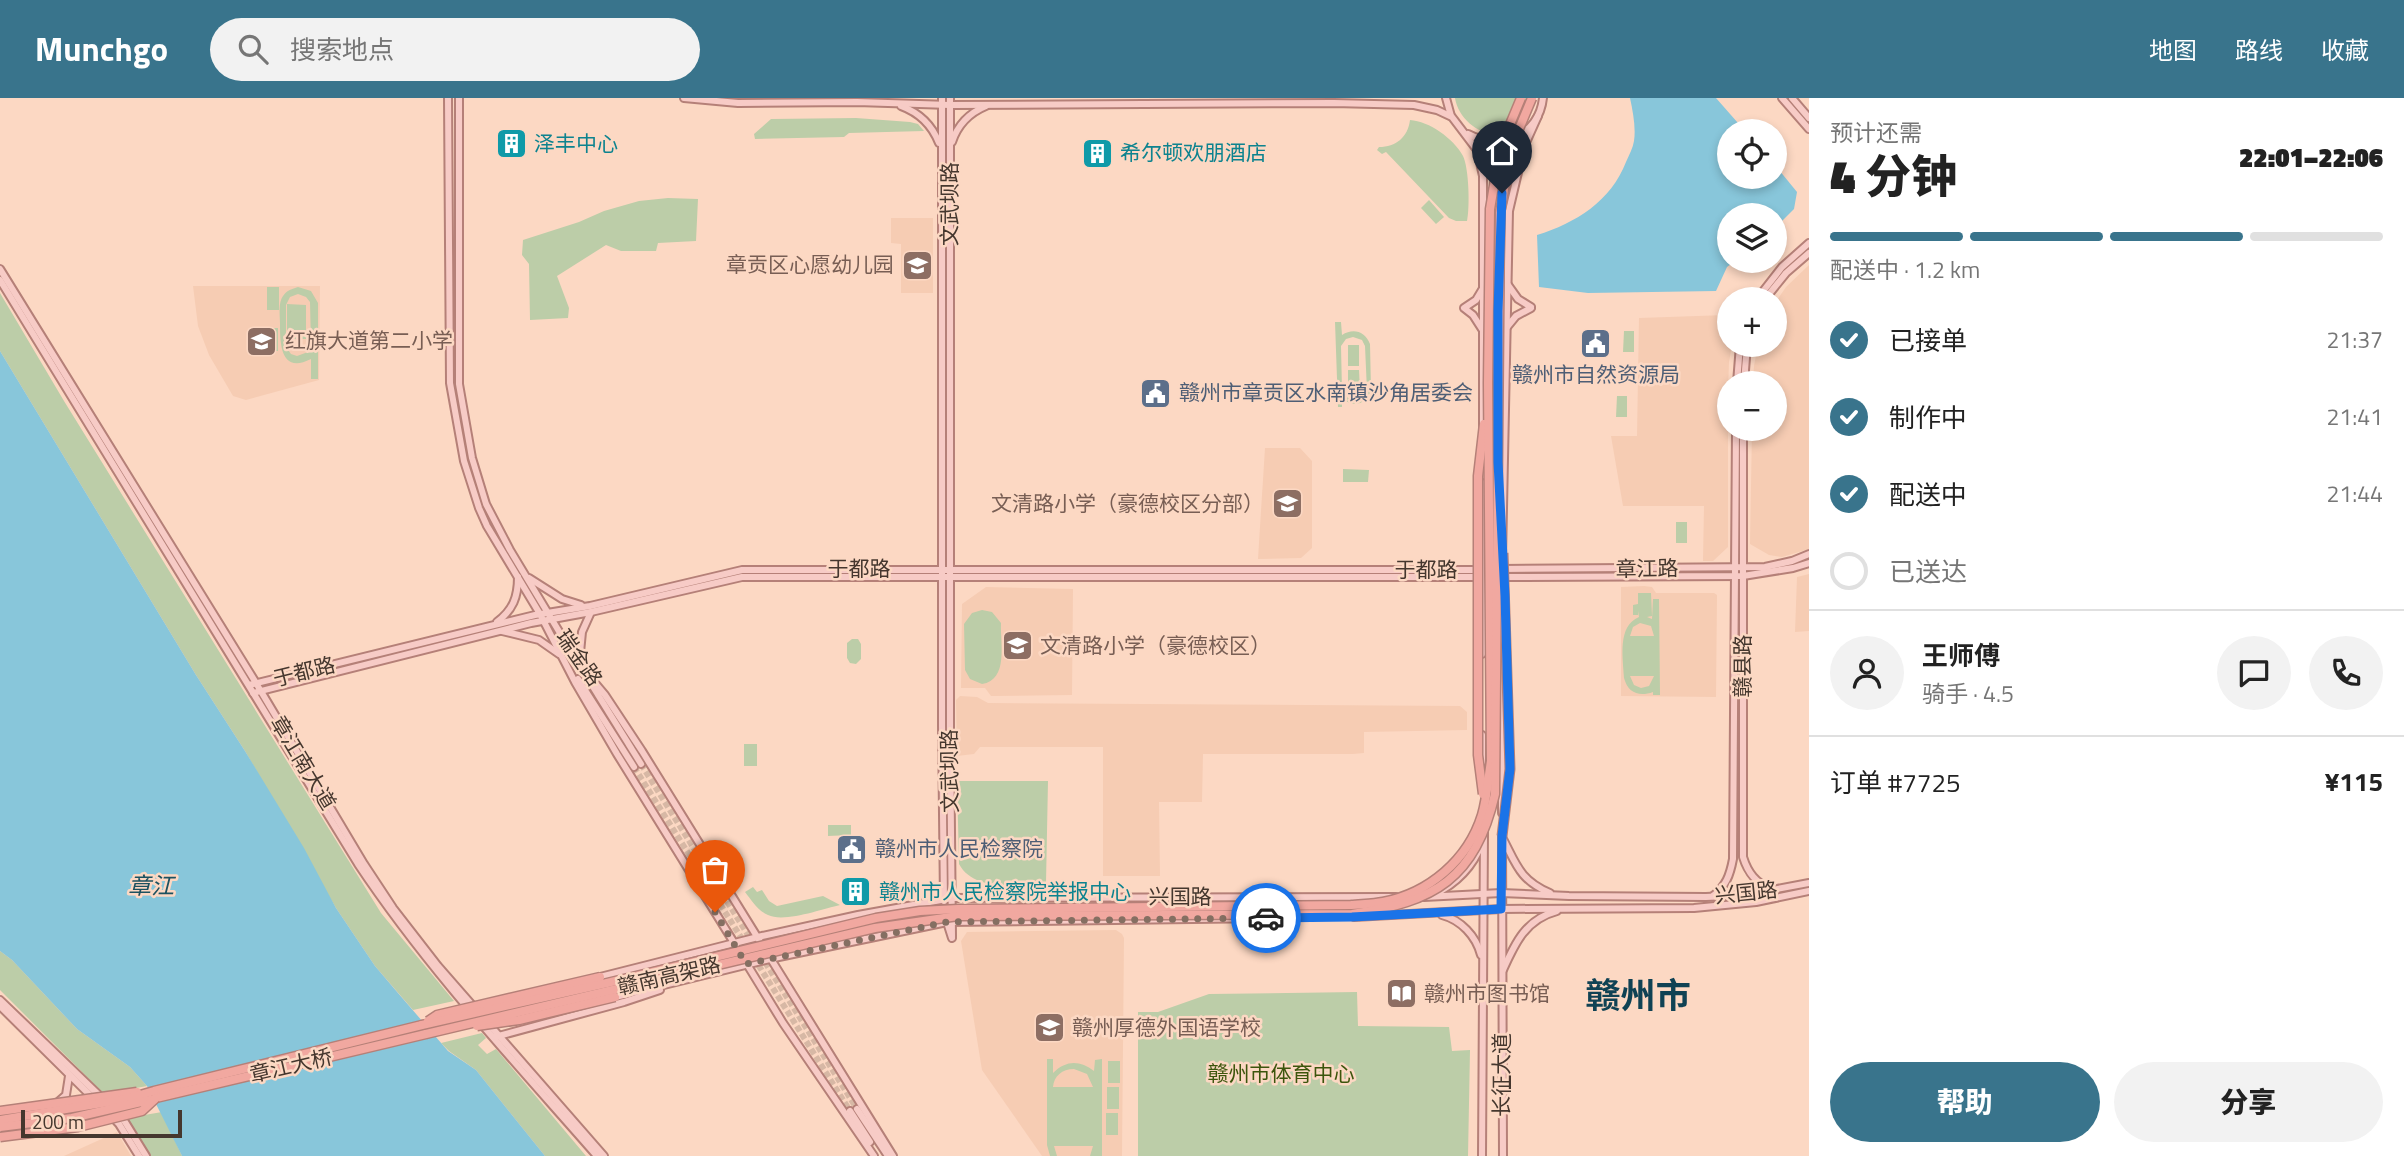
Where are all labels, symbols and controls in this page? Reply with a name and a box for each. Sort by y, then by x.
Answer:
search box [210,18,700,81]
text: Munchgo [35,24,168,74]
icon: search [234,30,272,68]
text: 搜索地点 [290,30,394,69]
text: 地图 [2149,32,2197,68]
text: 路线 [2235,32,2283,68]
text: 收藏 [2321,32,2369,68]
text: 预计还需 [1830,115,1922,150]
map controls [1717,119,1787,441]
button: locate [1717,119,1787,189]
pin [1472,121,1532,193]
building icon: 泽丰中心 [494,127,528,161]
place label: 泽丰中心 [534,127,618,159]
icon: home [1483,132,1521,170]
building icon: 希尔顿欢朋酒店 [1080,136,1114,170]
place label: 希尔顿欢朋酒店 [1120,136,1267,168]
text: 22:01–22:06 [2239,138,2383,177]
text: 4 分钟 [1830,141,1957,211]
street label: 文武坝路 [933,162,965,246]
button: layers [1717,203,1787,273]
place label: 章贡区心愿幼儿园 [726,248,894,280]
school or university icon: 章贡区心愿幼儿园 [900,248,934,282]
text: 配送中 · 1.2 km [1830,252,1980,287]
button: + [1717,287,1787,357]
icon: check [1830,321,1868,359]
text: 已接单 [1889,321,1967,360]
text: 21:37 [2326,322,2383,357]
school or university icon: 红旗大道第二小学 [245,324,279,358]
place label: 红旗大道第二小学 [285,324,453,356]
public building icon: 赣州市自然资源局 [1579,326,1613,360]
place label: 赣州市自然资源局 [1512,358,1680,390]
button: − [1717,371,1787,441]
public building icon: 赣州市章贡区水南镇沙角居委会 [1139,376,1173,410]
place label: 赣州市章贡区水南镇沙角居委会 [1179,376,1473,408]
icon: check [1830,398,1868,436]
text: 制作中 [1889,398,1967,437]
text: 21:41 [2326,399,2383,434]
icon: check [1830,475,1868,513]
text: 配送中 [1889,475,1967,514]
text: 21:44 [2326,476,2383,511]
place label: 文清路小学（豪德校区分部） [991,487,1264,519]
school or university icon: 文清路小学（豪德校区分部） [1270,487,1304,521]
street label: 章江路 [1615,551,1679,585]
street label: 于都路 [828,552,891,584]
text: 已送达 [1889,552,1967,591]
street label: 于都路 [1395,553,1458,585]
street label: 瑞金路 [549,622,611,692]
school or university icon: 文清路小学（豪德校区） [1000,629,1034,663]
place label: 文清路小学（豪德校区） [1040,629,1271,661]
street label: 赣县路 [1726,635,1758,698]
button: person [1830,636,1904,710]
text: 王师傅 [1922,636,2000,675]
button: chat [2217,636,2291,710]
button: phone [2309,636,2383,710]
street label: 于都路 [269,648,338,694]
text: 骑手 · 4.5 [1922,676,2014,711]
street label: 章江南大道 [263,709,345,816]
street label: 文武坝路 [932,729,966,813]
text: ¥115 [2325,762,2383,801]
text: 订单 #7725 [1830,763,1961,802]
public building icon: 赣州市人民检察院 [835,832,869,866]
place label: 赣州市人民检察院 [875,832,1043,864]
pin [685,840,745,912]
icon: bag [696,851,734,889]
water label: 章江 [128,868,177,903]
street label: 兴国路 [1713,873,1779,911]
building icon: 赣州市人民检察院举报中心 [839,875,873,909]
place label: 赣州市人民检察院举报中心 [879,875,1131,907]
street label: 兴国路 [1149,880,1212,912]
courier [1231,883,1301,953]
icon: car [1247,899,1285,937]
street label: 赣南高架路 [614,948,724,1002]
district label: 赣州市 [1585,968,1691,1022]
library icon: 赣州市图书馆 [1384,977,1418,1011]
place label: 赣州市图书馆 [1424,977,1550,1009]
school or university icon: 赣州厚德外国语学校 [1032,1011,1066,1045]
place label: 赣州厚德外国语学校 [1072,1011,1261,1043]
street label: 长征大道 [1485,1033,1517,1117]
street label: 章江大桥 [246,1040,335,1090]
park label: 赣州市体育中心 [1208,1057,1355,1089]
button: 帮助 [1830,1062,2100,1142]
button: 分享 [2114,1062,2383,1142]
scale bar [21,1107,182,1139]
text: 200 m [32,1107,84,1136]

